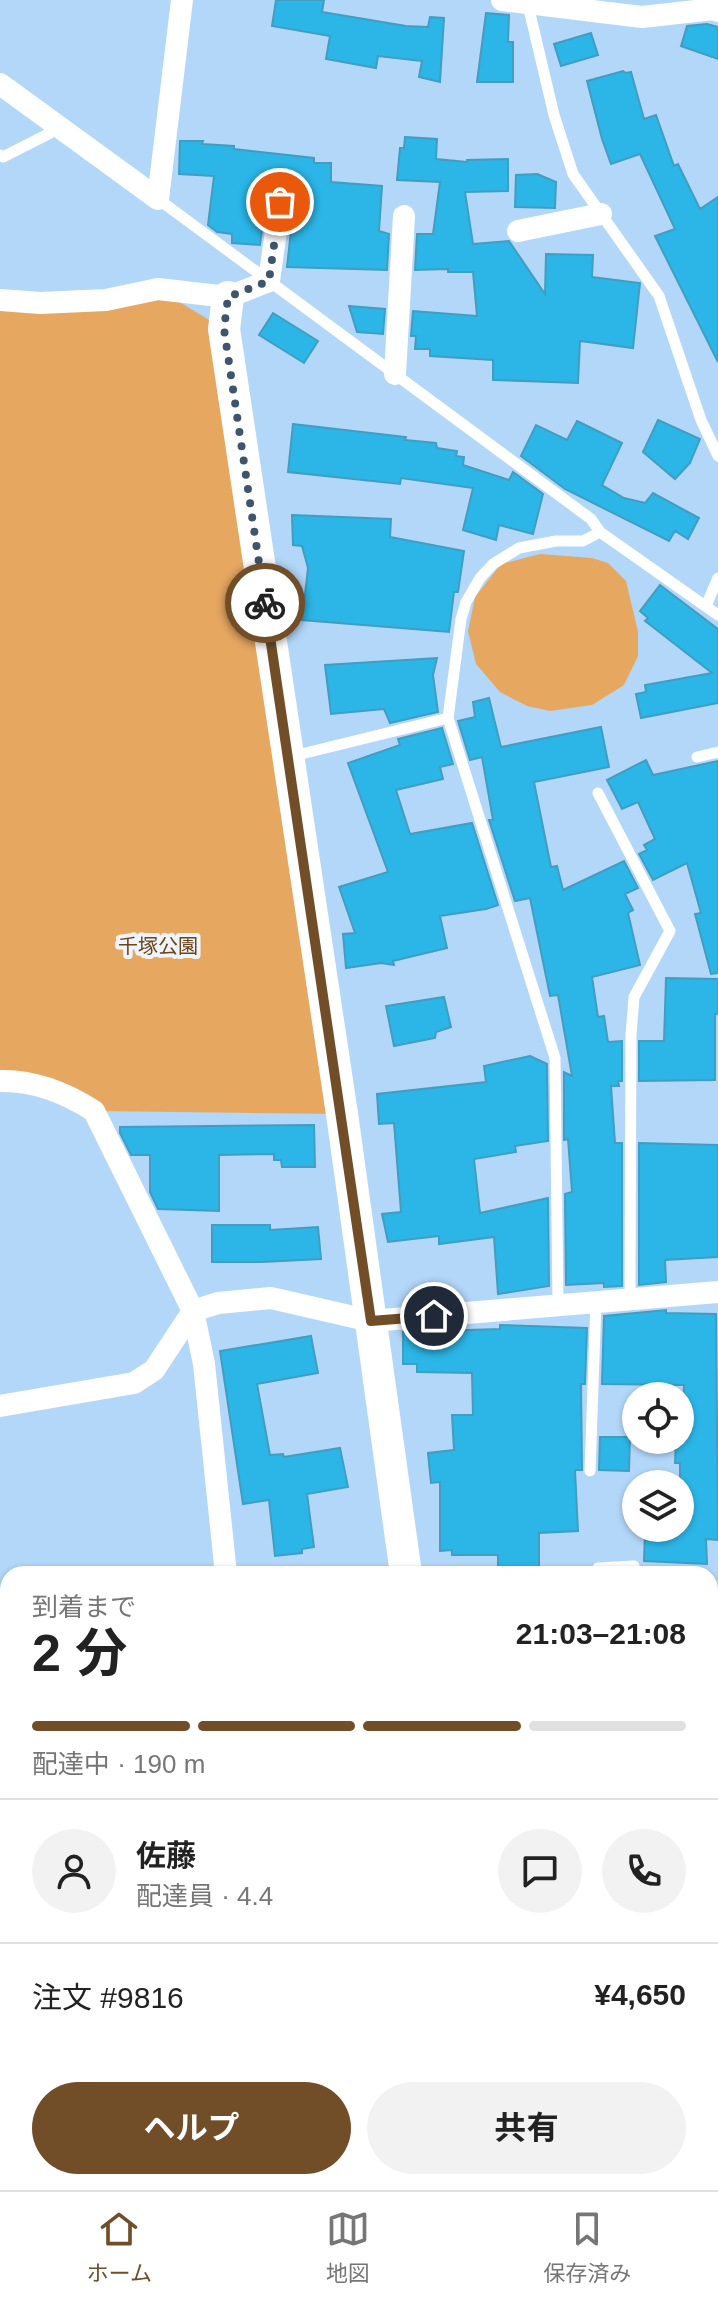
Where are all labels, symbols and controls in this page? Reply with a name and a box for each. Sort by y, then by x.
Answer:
pin [246,168,314,236]
icon: bag [258,180,302,224]
courier [225,563,305,643]
icon: bike [243,581,287,625]
park label: 千塚公園 [118,935,198,957]
pin [400,1282,468,1350]
icon: home [412,1294,456,1338]
map controls [622,1382,694,1542]
button: locate [622,1382,694,1454]
button: layers [622,1470,694,1542]
text: 到着まで [32,1592,136,1622]
text: 21:03–21:08 [516,1617,686,1650]
text: 2 分 [32,1624,127,1682]
text: 配達中 · 190 m [32,1749,205,1779]
button: person [32,1829,116,1913]
button: chat [498,1829,582,1913]
button: phone [602,1829,686,1913]
text: 佐藤 [136,1839,196,1872]
text: 配達員 · 4.4 [136,1881,273,1911]
text: ¥4,650 [594,1978,686,2011]
text: 注文 #9816 [32,1981,184,2014]
button: ヘルプ [32,2082,351,2174]
button: 共有 [367,2082,686,2174]
tab: ホーム [87,2207,152,2287]
tab: 地図 [326,2207,370,2287]
tab: 保存済み [543,2207,631,2287]

